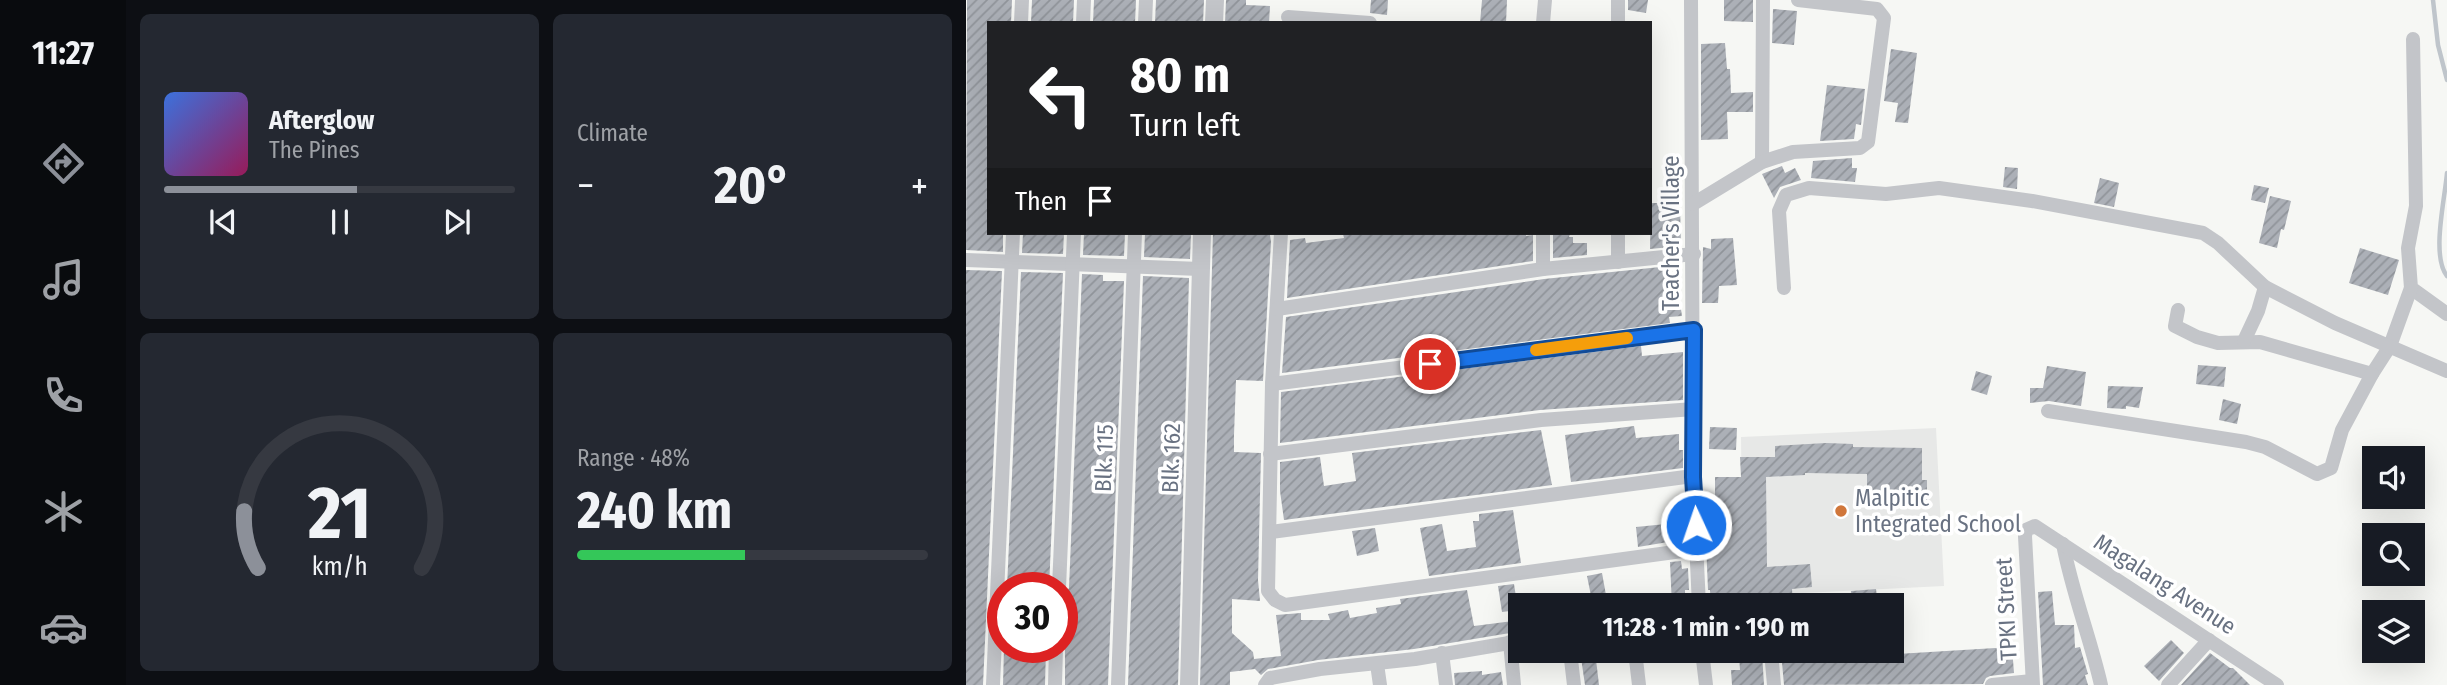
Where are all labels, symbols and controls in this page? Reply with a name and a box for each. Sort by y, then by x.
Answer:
text: 11:27 [32,34,94,72]
text: 80 m [1130,46,1230,105]
icon: left [1015,49,1106,140]
text: Afterglow [269,105,374,136]
text: Turn left [1130,106,1240,144]
text: Climate [577,119,648,147]
text: The Pines [269,136,360,164]
icon: directions [39,139,88,188]
text: 20° [714,154,791,217]
street label: Teacher's Village [1657,155,1685,311]
text: − [577,163,594,209]
text: + [911,163,928,209]
icon: arrive [1081,182,1119,220]
text: Then [1015,186,1067,217]
icon: previous [204,203,242,241]
icon: pause [321,203,359,241]
icon: next [438,203,476,241]
icon: music [39,255,88,304]
pin [1400,334,1460,394]
icon: arrive [1411,345,1449,383]
icon: phone [39,371,88,420]
street label: Blk. 162 [1156,423,1186,493]
street label: Blk. 115 [1089,424,1119,492]
text: Range · 48% [577,444,690,472]
map controls [2362,446,2425,663]
button: sound [2362,446,2425,509]
text: 21 [307,470,371,557]
text: 240 km [577,479,732,542]
place label: Malpitic Integrated School [1855,484,2021,538]
icon: climate [39,487,88,536]
position arrow [1659,488,1733,562]
marker: Malpitic Integrated School [1833,503,1849,519]
button: search [2362,523,2425,586]
street label: Magalang Avenue [2089,528,2241,640]
text: km/h [312,552,367,582]
street label: TPKI Street [1989,556,2023,661]
speed limit sign: 30 [987,572,1078,663]
button: layers [2362,600,2425,663]
icon: car [39,603,88,652]
text: 11:28 · 1 min · 190 m [1602,612,1810,643]

